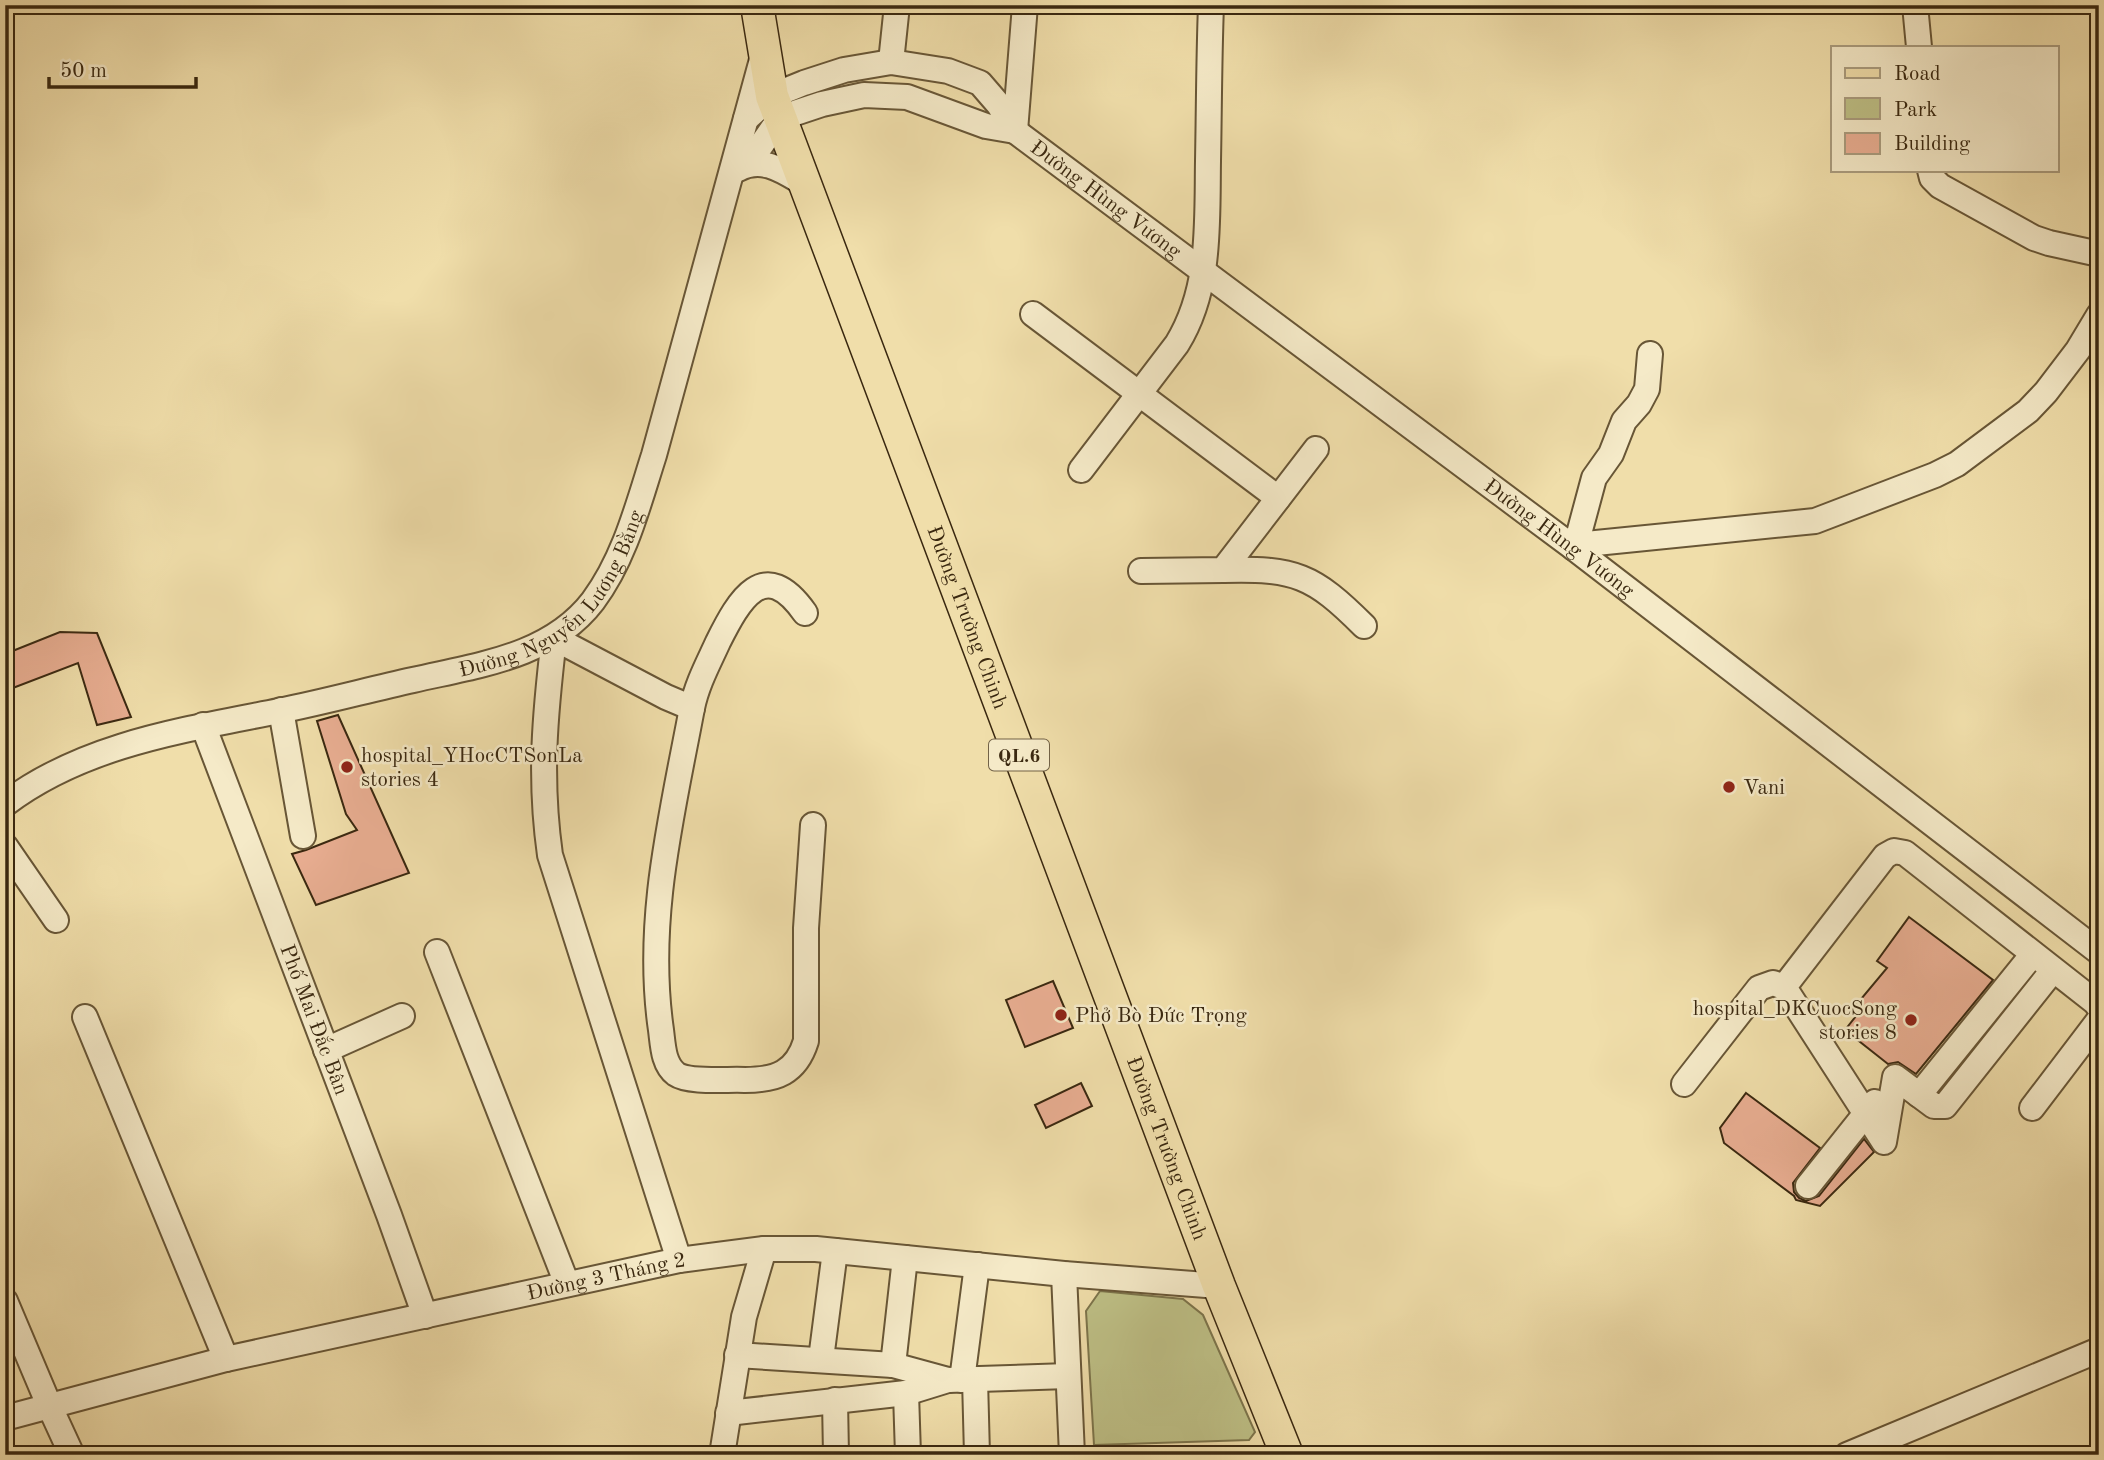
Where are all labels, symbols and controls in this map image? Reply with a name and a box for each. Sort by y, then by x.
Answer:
scale bar [49,46,196,90]
legend [1831,46,2058,172]
text: 50 m [60,61,107,82]
text: Road [1894,64,1941,85]
text: Park [1894,100,1937,121]
text: Building [1894,134,1971,155]
street label: Đường Hùng Vương [1026,137,1185,263]
street label: Đường Hùng Vương [1479,476,1638,603]
street label: Đường Nguyễn Lương Bằng [457,507,648,682]
street label: Đường Trường Chinh [922,523,1010,712]
road number: QL.6 [989,740,1049,770]
place label: hospital_YHocCTSonLa stories 4 [361,746,583,791]
marker: hospital_YHocCTSonLa stories 4 [339,759,355,775]
place label: Vani [1743,778,1785,799]
marker: Vani [1721,779,1737,795]
street label: Phố Mai Đắc Bân [275,942,351,1098]
place label: hospital_DKCuocSong stories 8 [1693,999,1898,1044]
place label: Phở Bò Đức Trọng [1075,1006,1248,1027]
marker: Phở Bò Đức Trọng [1053,1007,1069,1023]
marker: hospital_DKCuocSong stories 8 [1903,1012,1919,1028]
street label: Đường Trường Chinh [1122,1054,1210,1243]
street label: Đường 3 Tháng 2 [525,1250,687,1305]

